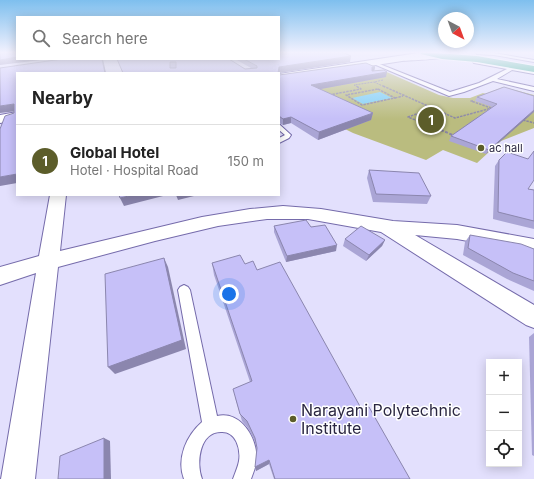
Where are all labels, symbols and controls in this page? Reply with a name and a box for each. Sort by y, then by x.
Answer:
north arrow [438,12,474,48]
search box [16,16,280,60]
icon: search [30,27,52,49]
text: Search here [62,29,148,48]
text: Nearby [32,88,93,108]
pin: 1 [418,105,444,135]
place label: ac hall [489,141,523,155]
text: Global Hotel [70,143,159,162]
marker: ac hall [476,143,486,153]
text: 1 [42,153,48,169]
text: 150 m [228,153,264,169]
text: Hotel · Hospital Road [70,162,199,178]
your location [219,284,239,304]
map controls [486,359,522,467]
button: + [486,359,522,395]
button: − [486,395,522,431]
place label: Narayani Polytechnic Institute [301,400,461,438]
marker: Narayani Polytechnic Institute [288,414,298,424]
button: locate [486,431,522,467]

